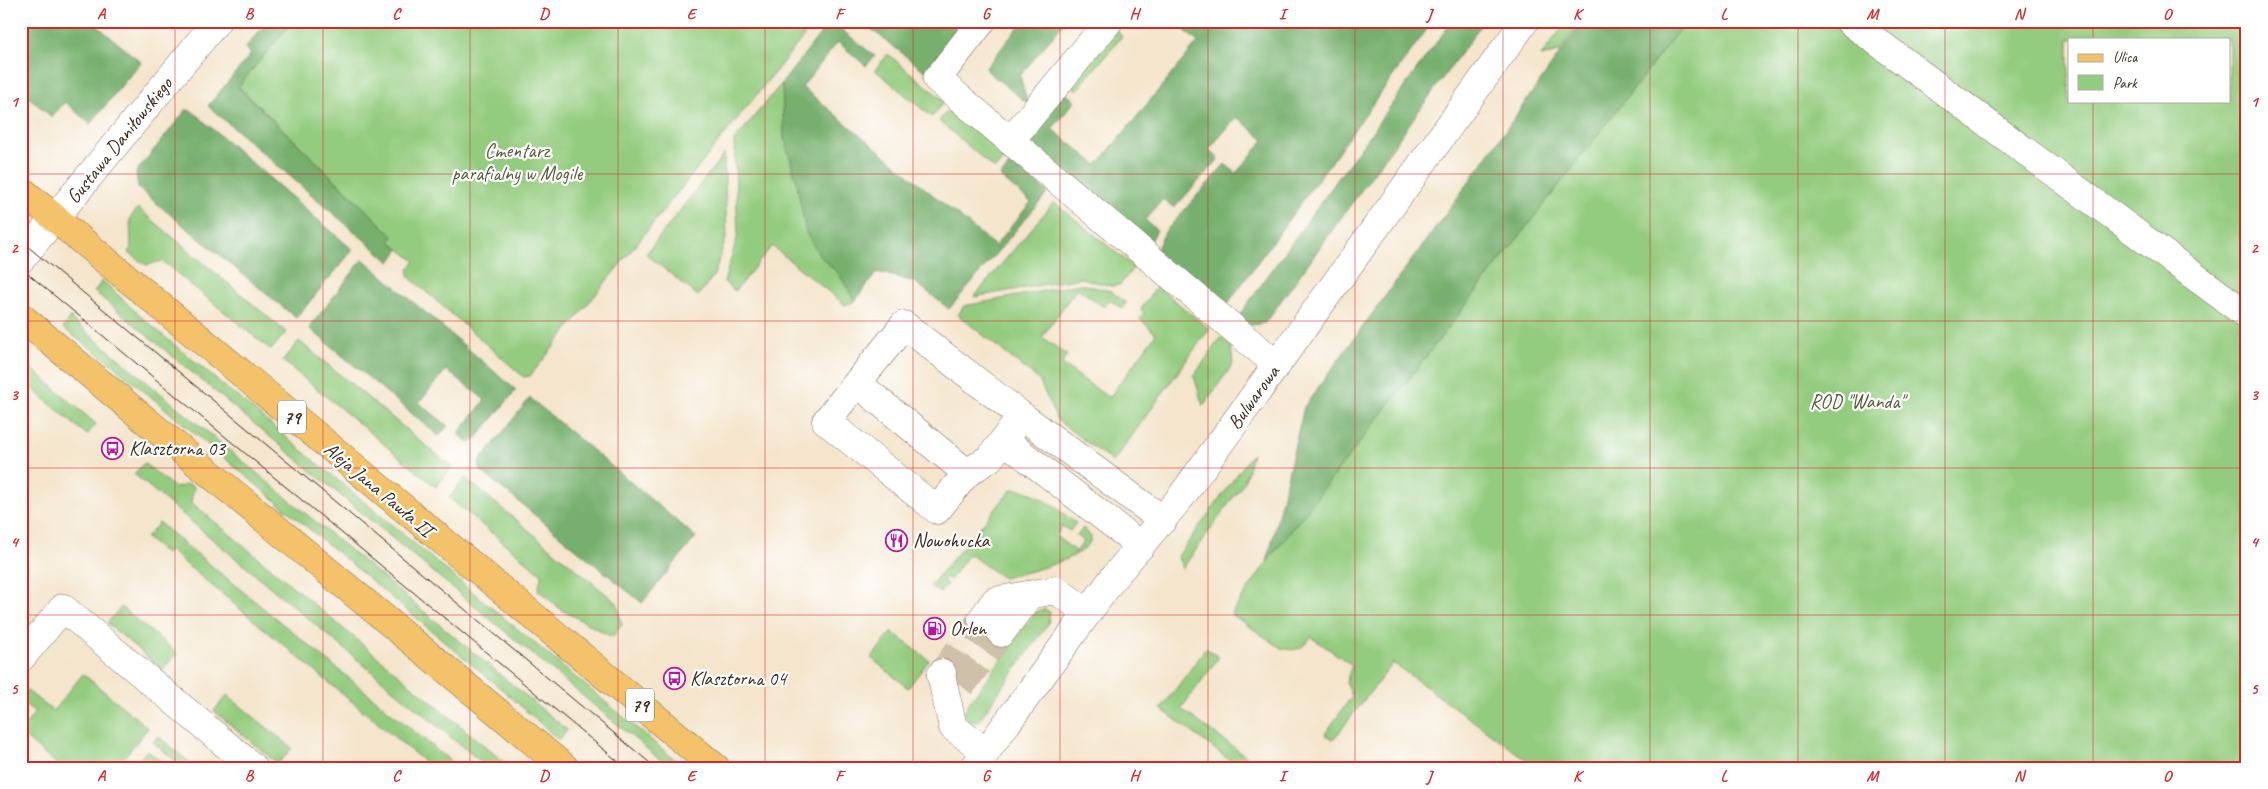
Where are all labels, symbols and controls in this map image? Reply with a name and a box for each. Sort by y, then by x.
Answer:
text: A [97,4,107,24]
text: B [245,4,255,24]
text: C [392,4,402,24]
text: D [539,4,550,24]
text: E [687,4,698,24]
text: F [835,4,846,24]
text: G [982,4,992,24]
text: H [1129,4,1141,24]
text: I [1279,4,1289,24]
text: J [1425,4,1434,24]
text: K [1573,4,1585,24]
text: L [1721,4,1729,24]
text: M [1866,4,1880,24]
text: N [2014,4,2027,24]
text: O [2163,4,2173,24]
legend [2068,38,2230,102]
text: Ulica [2113,48,2138,67]
street label: Gustawa Daniłowskiego [61,71,179,209]
text: Park [2113,74,2138,93]
text: 1 [10,92,19,112]
text: 1 [2250,92,2259,112]
park label: Cmentarz parafialny w Mogile [452,138,584,186]
text: 2 [10,238,19,258]
text: 2 [2250,238,2259,258]
street label: Bulwarowa [1222,359,1286,434]
text: 3 [10,385,19,405]
text: 3 [2250,385,2259,405]
park label: ROD "Wanda" [1810,389,1908,414]
road number: 79 [278,401,306,434]
bus stop icon: Klasztorna 03 [101,436,125,460]
place label: Klasztorna 03 [129,436,227,461]
street label: Aleja Jana Pawła II [319,436,441,545]
restaurant icon: Nowohucka [885,528,909,552]
place label: Nowohucka [913,528,990,553]
text: 4 [10,532,19,552]
text: 4 [2250,532,2259,552]
fuel station icon: Orlen [922,616,946,640]
place label: Orlen [950,616,987,641]
bus stop icon: Klasztorna 04 [662,666,686,690]
place label: Klasztorna 04 [690,666,788,691]
text: 5 [11,679,20,699]
text: 5 [2251,679,2260,699]
road number: 79 [626,688,654,722]
text: A [97,766,107,786]
text: B [245,766,255,786]
text: C [392,766,402,786]
text: D [539,766,550,786]
text: E [687,766,698,786]
text: F [835,766,846,786]
text: G [982,766,992,786]
text: H [1129,766,1141,786]
text: I [1279,766,1289,786]
text: J [1425,766,1434,786]
text: K [1573,766,1585,786]
text: L [1721,766,1729,786]
text: M [1866,766,1880,786]
text: N [2014,766,2027,786]
text: O [2163,766,2173,786]

